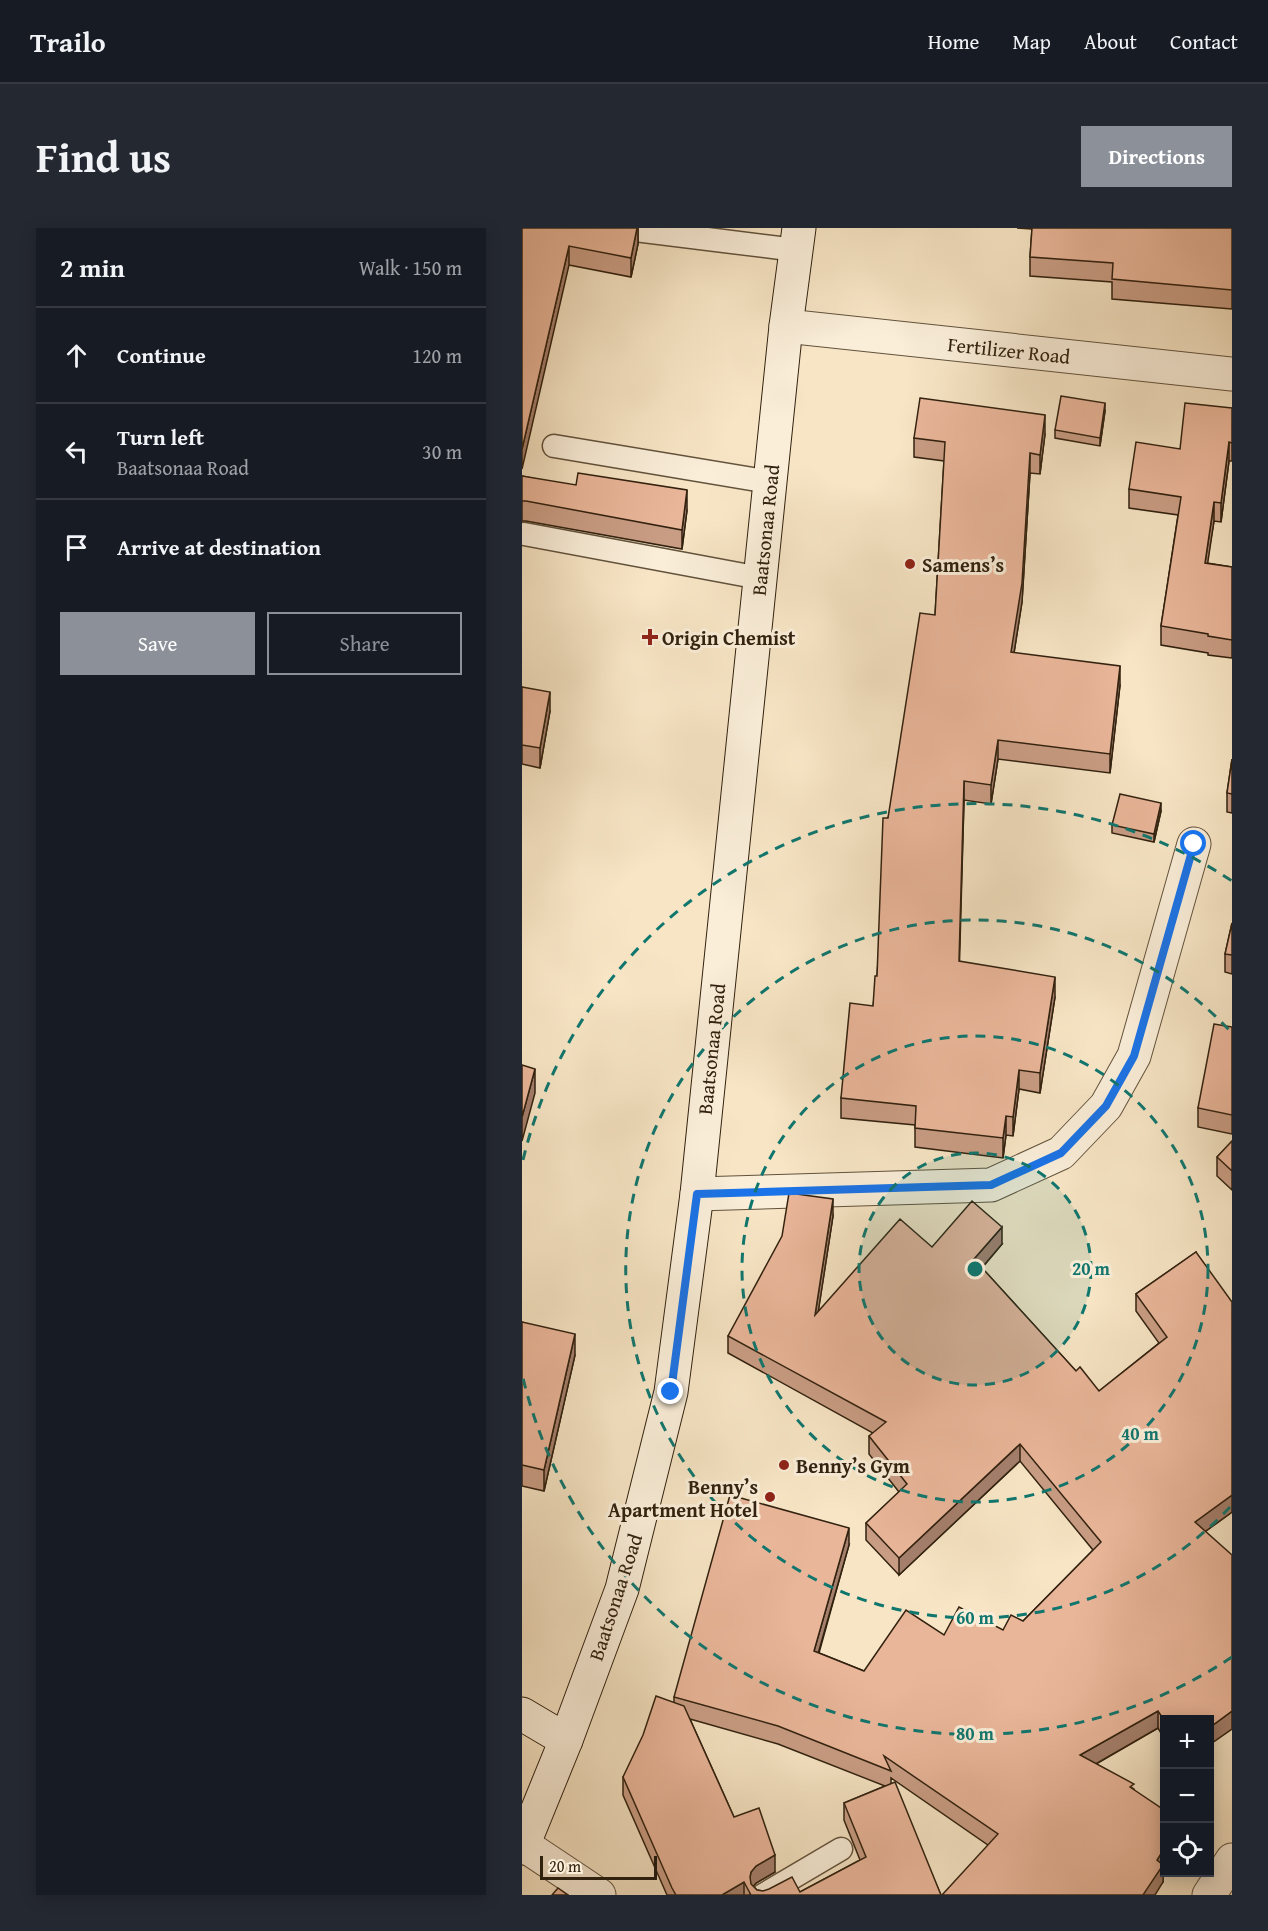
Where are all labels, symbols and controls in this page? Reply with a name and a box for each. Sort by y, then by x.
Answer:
text: Trailo [30,21,106,62]
text: Home [928,26,979,57]
text: Map [1012,26,1051,57]
text: About [1084,26,1137,57]
text: Contact [1170,26,1238,57]
text: Find us [36,126,171,187]
button: Directions [1081,126,1232,187]
text: 2 min [60,248,125,287]
text: Walk · 150 m [359,253,462,282]
street label: Fertilizer Road [946,329,1072,371]
icon: ahead [60,339,93,372]
text: Continue [117,339,206,371]
text: 120 m [412,341,462,370]
text: Turn left [117,421,204,453]
icon: left [60,435,93,468]
text: 30 m [422,437,462,466]
text: Baatsonaa Road [117,453,249,482]
street label: Baatsonaa Road [744,463,786,597]
icon: arrive [60,531,93,564]
text: Arrive at destination [117,531,321,563]
place label: Samens’s [922,550,1004,579]
marker: Samens’s [903,557,917,571]
button: Save [60,612,255,675]
button: Share [267,612,462,675]
place label: Origin Chemist [662,623,796,652]
marker: Origin Chemist [643,630,657,644]
route start [1180,830,1206,856]
street label: Baatsonaa Road [690,982,732,1116]
text: 20 m [1072,1255,1111,1282]
centre of rings [965,1259,985,1279]
route end [657,1378,683,1404]
text: 40 m [1121,1420,1160,1447]
place label: Benny’s Gym [796,1451,910,1480]
marker: Benny’s Gym [777,1458,791,1472]
place label: Benny’s Apartment Hotel [608,1472,758,1524]
marker: Benny’s Apartment Hotel [763,1490,777,1504]
street label: Baatsonaa Road [581,1530,649,1664]
text: 60 m [956,1604,995,1631]
map controls [1160,1715,1214,1877]
button: + [1160,1715,1214,1769]
text: 80 m [956,1720,995,1747]
button: − [1160,1769,1214,1823]
button: locate [1160,1823,1214,1877]
scale bar [540,1853,657,1880]
text: 20 m [549,1854,581,1878]

